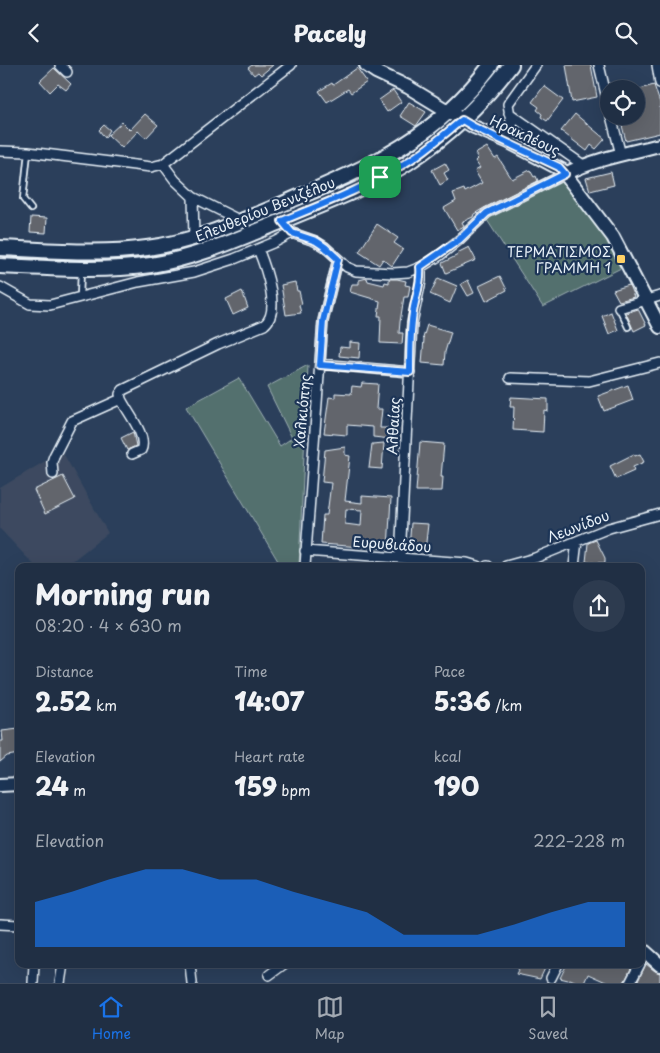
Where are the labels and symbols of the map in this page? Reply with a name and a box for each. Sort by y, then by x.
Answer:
street label: Ηρακλέους [486,110,564,160]
pin [359,156,401,198]
street label: Ελευθερίου Βενιζέλου [192,171,338,247]
place label: ΤΕΡΜΑΤΙΣΜΟΣ ΓΡΑΜΜΗ 1 [507,241,611,278]
marker: ΤΕΡΜΑΤΙΣΜΟΣ ΓΡΑΜΜΗ 1 [615,253,627,265]
street label: Χαλκιόπης [288,373,316,449]
street label: Αλθαίας [381,397,405,455]
street label: Λεωνίδου [544,504,612,548]
street label: Ευρυβιάδου [352,531,432,557]

